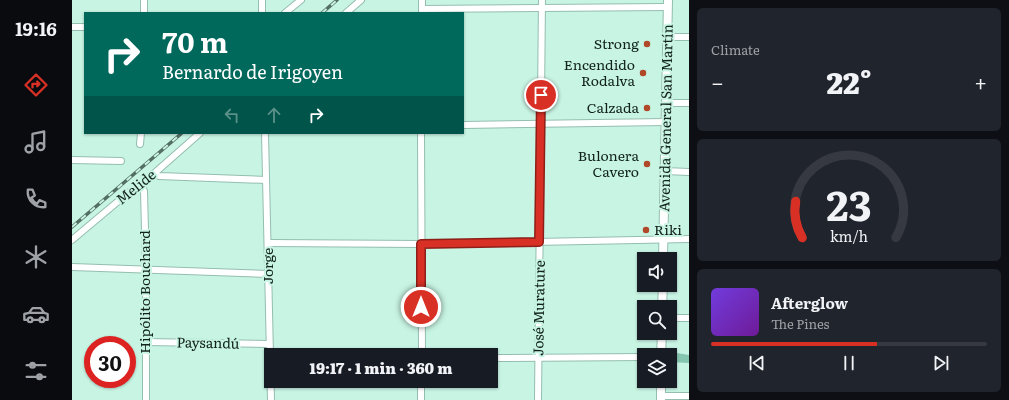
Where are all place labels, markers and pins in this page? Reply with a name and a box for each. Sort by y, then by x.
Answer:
place label: Strong [594,33,639,53]
marker: Strong [642,39,652,49]
place label: Encendido Rodalva [564,54,635,90]
marker: Encendido Rodalva [638,68,648,78]
pin [524,78,558,112]
place label: Calzada [587,97,639,117]
marker: Calzada [642,103,652,113]
place label: Bulonera Cavero [578,145,639,181]
marker: Bulonera Cavero [642,159,652,169]
place label: Riki [654,219,682,239]
marker: Riki [641,225,651,235]

